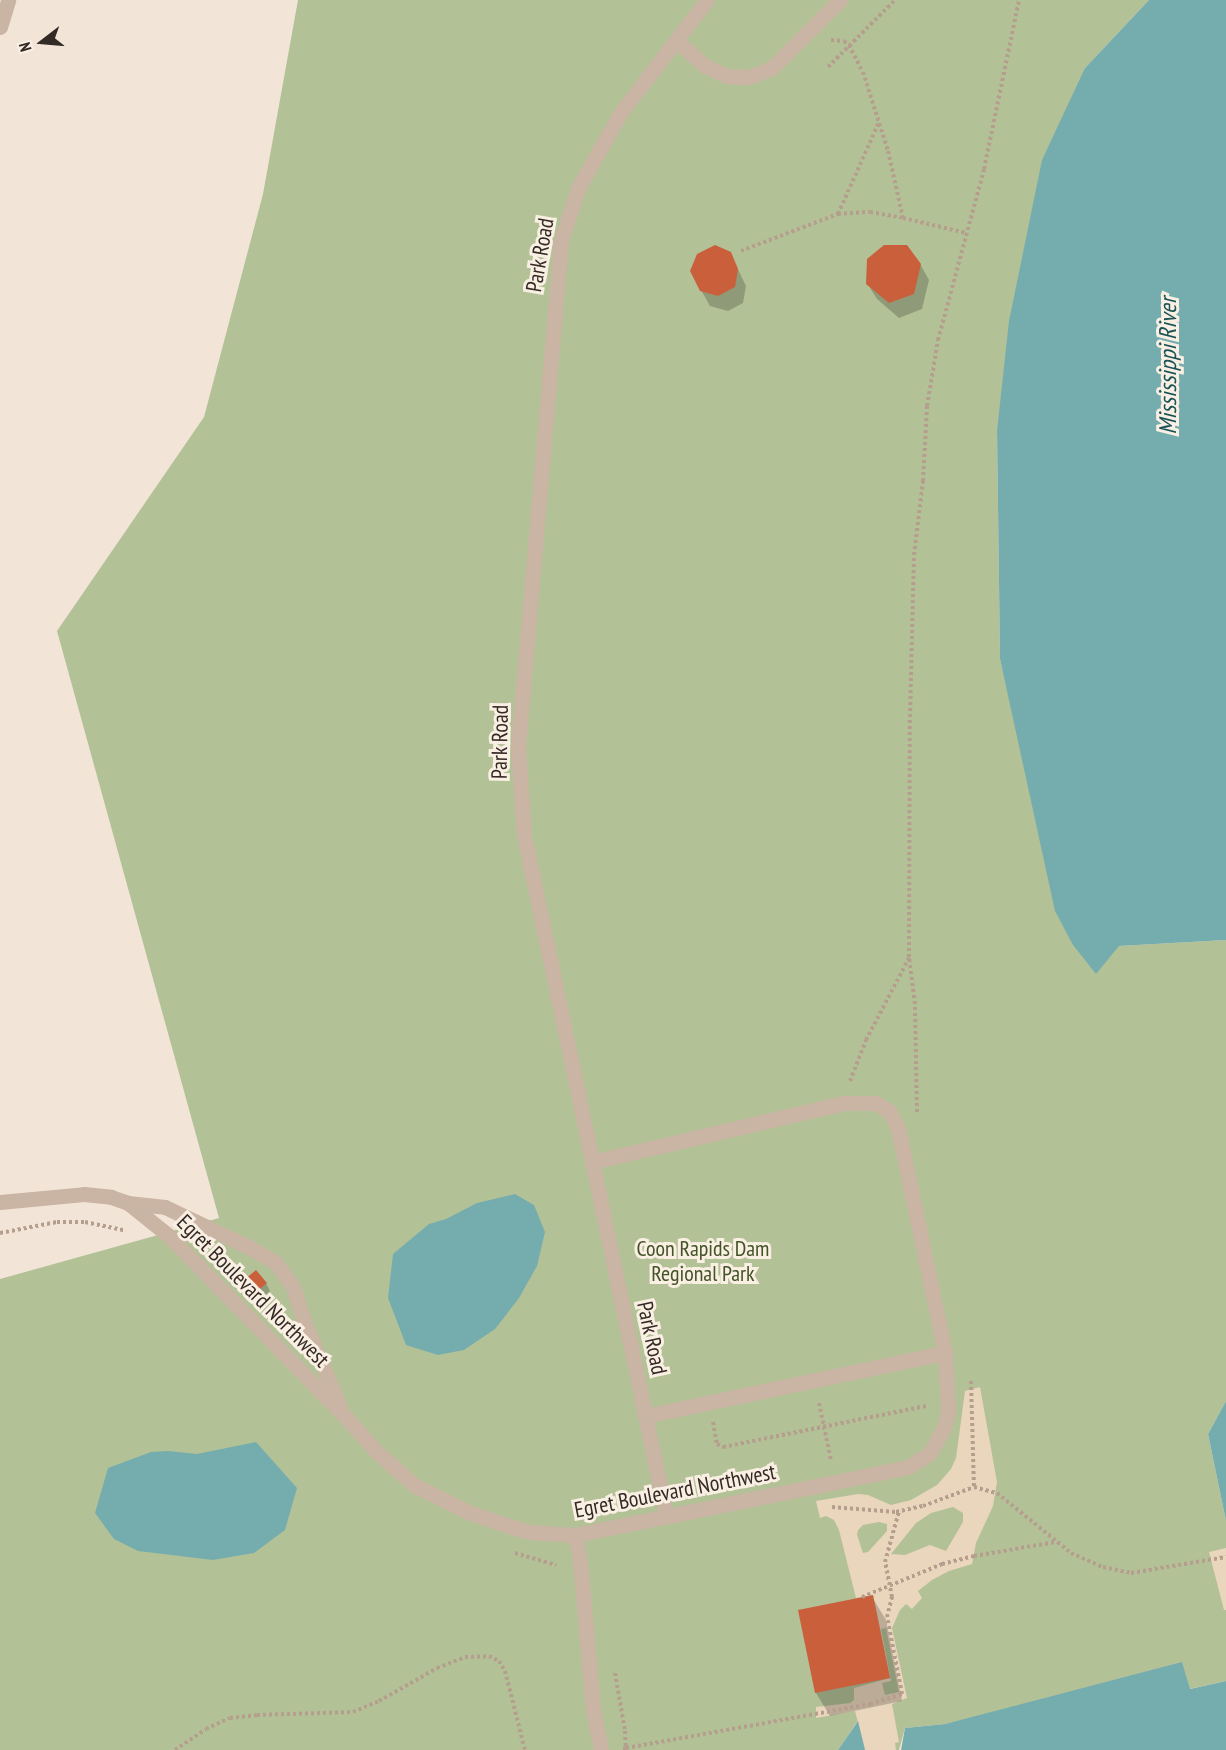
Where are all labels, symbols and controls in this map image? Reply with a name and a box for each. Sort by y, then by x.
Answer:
north arrow [12,12,72,72]
text: N [14,40,36,54]
street label: Park Road [520,216,560,294]
water label: Mississippi River [1154,297,1182,435]
street label: Park Road [486,704,514,780]
street label: Egret Boulevard Northwest [171,1209,335,1373]
park label: Coon Rapids Dam Regional Park [637,1235,769,1286]
street label: Park Road [631,1299,673,1377]
street label: Egret Boulevard Northwest [572,1459,778,1523]

